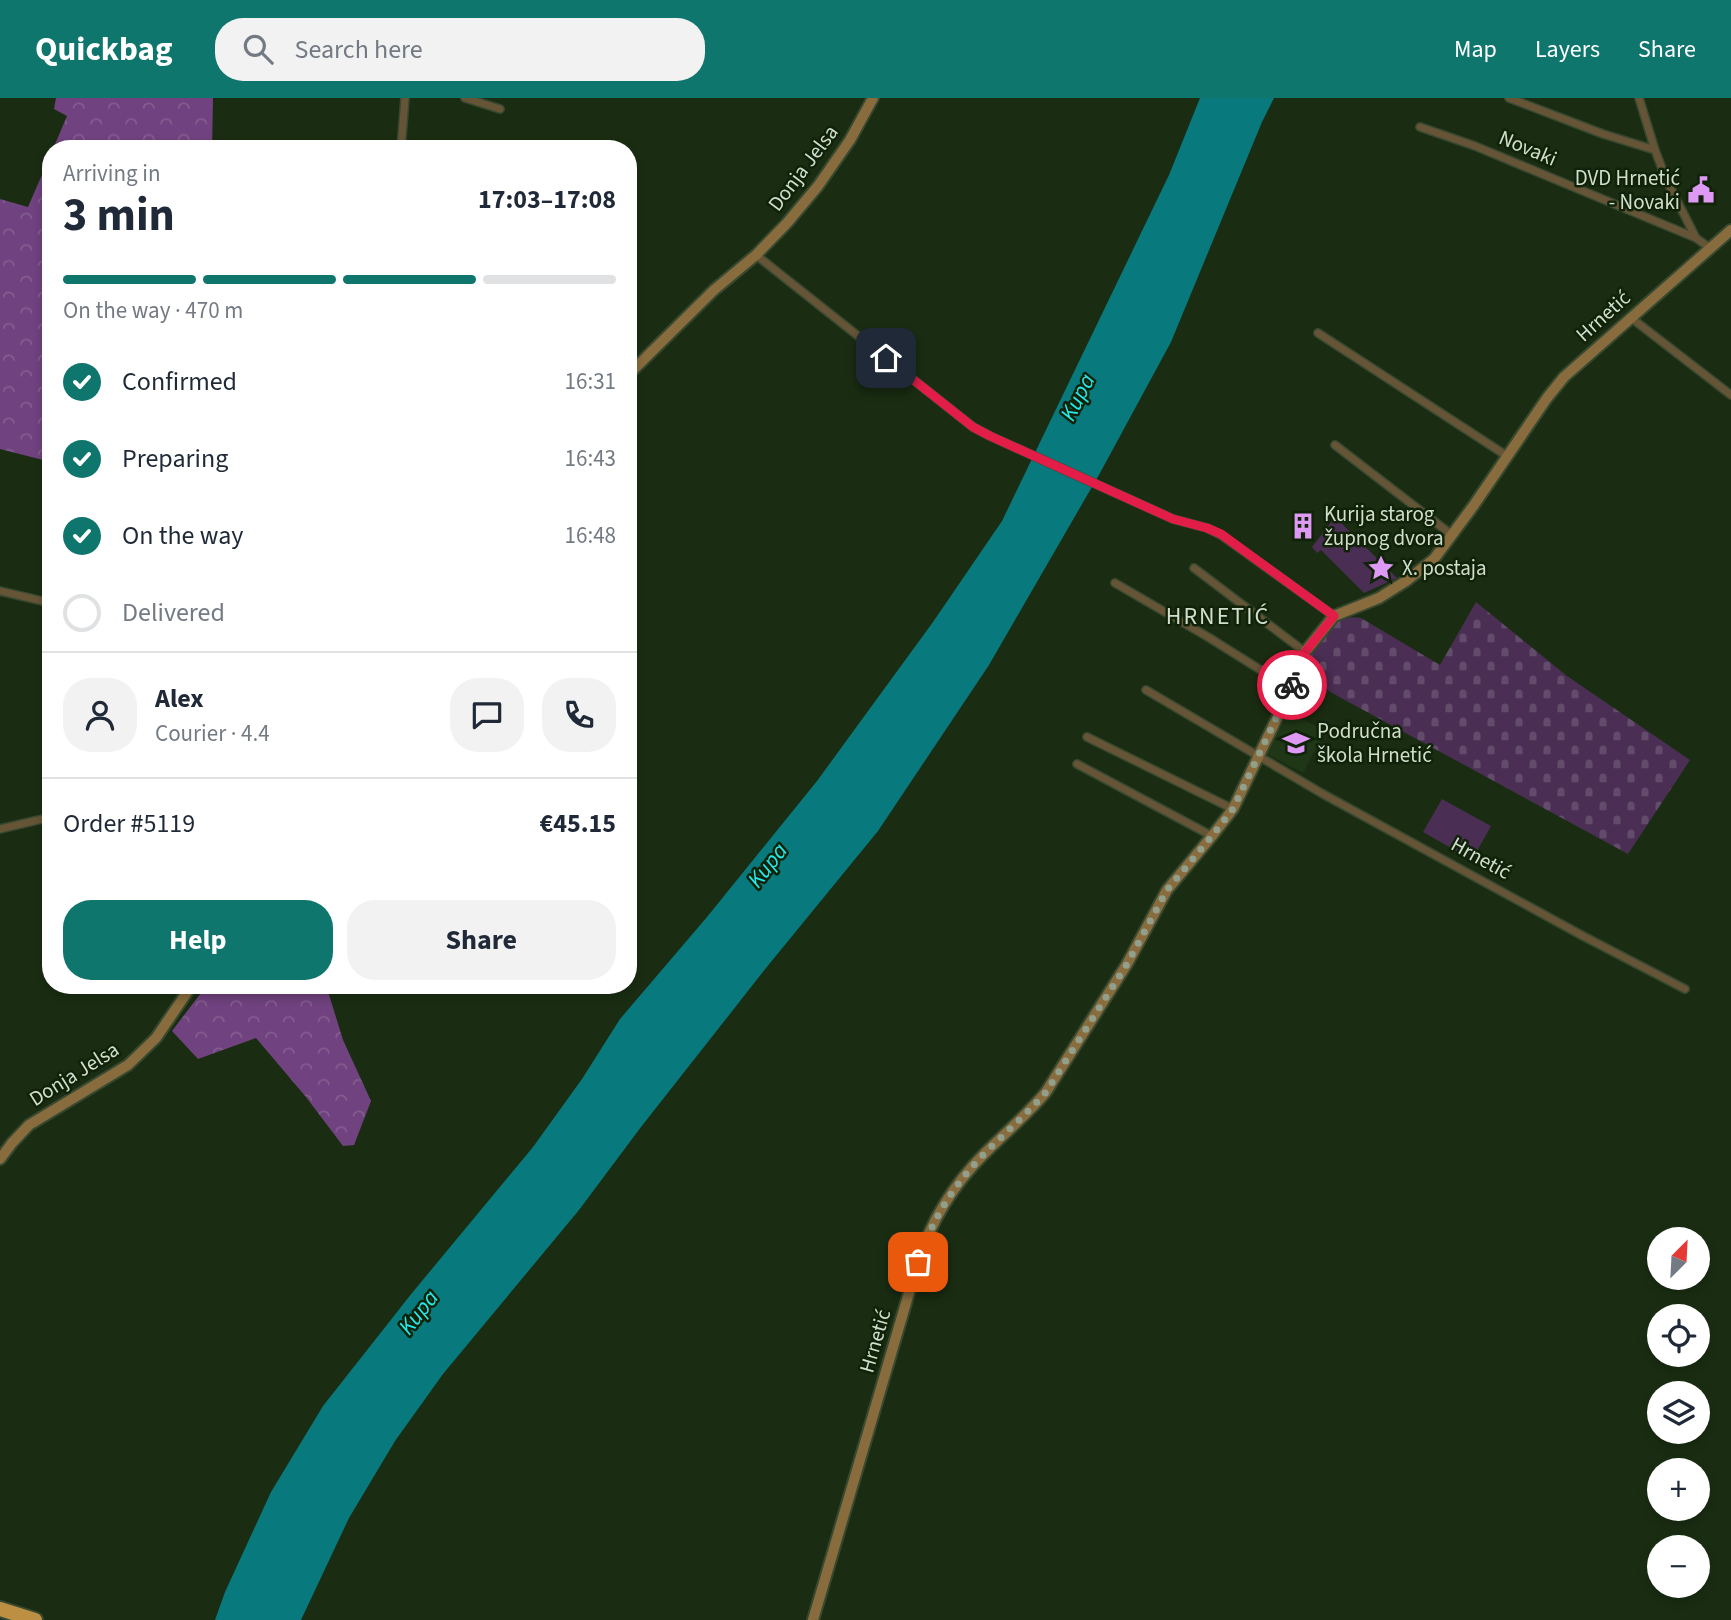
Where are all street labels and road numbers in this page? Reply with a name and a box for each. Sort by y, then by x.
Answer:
street label: Donja Jelsa [761,119,845,217]
street label: Novaki [1494,122,1562,174]
street label: Hrnetić [1569,283,1637,349]
street label: Hrnetić [1446,829,1517,887]
street label: Donja Jelsa [23,1035,125,1113]
street label: Hrnetić [852,1305,898,1376]

